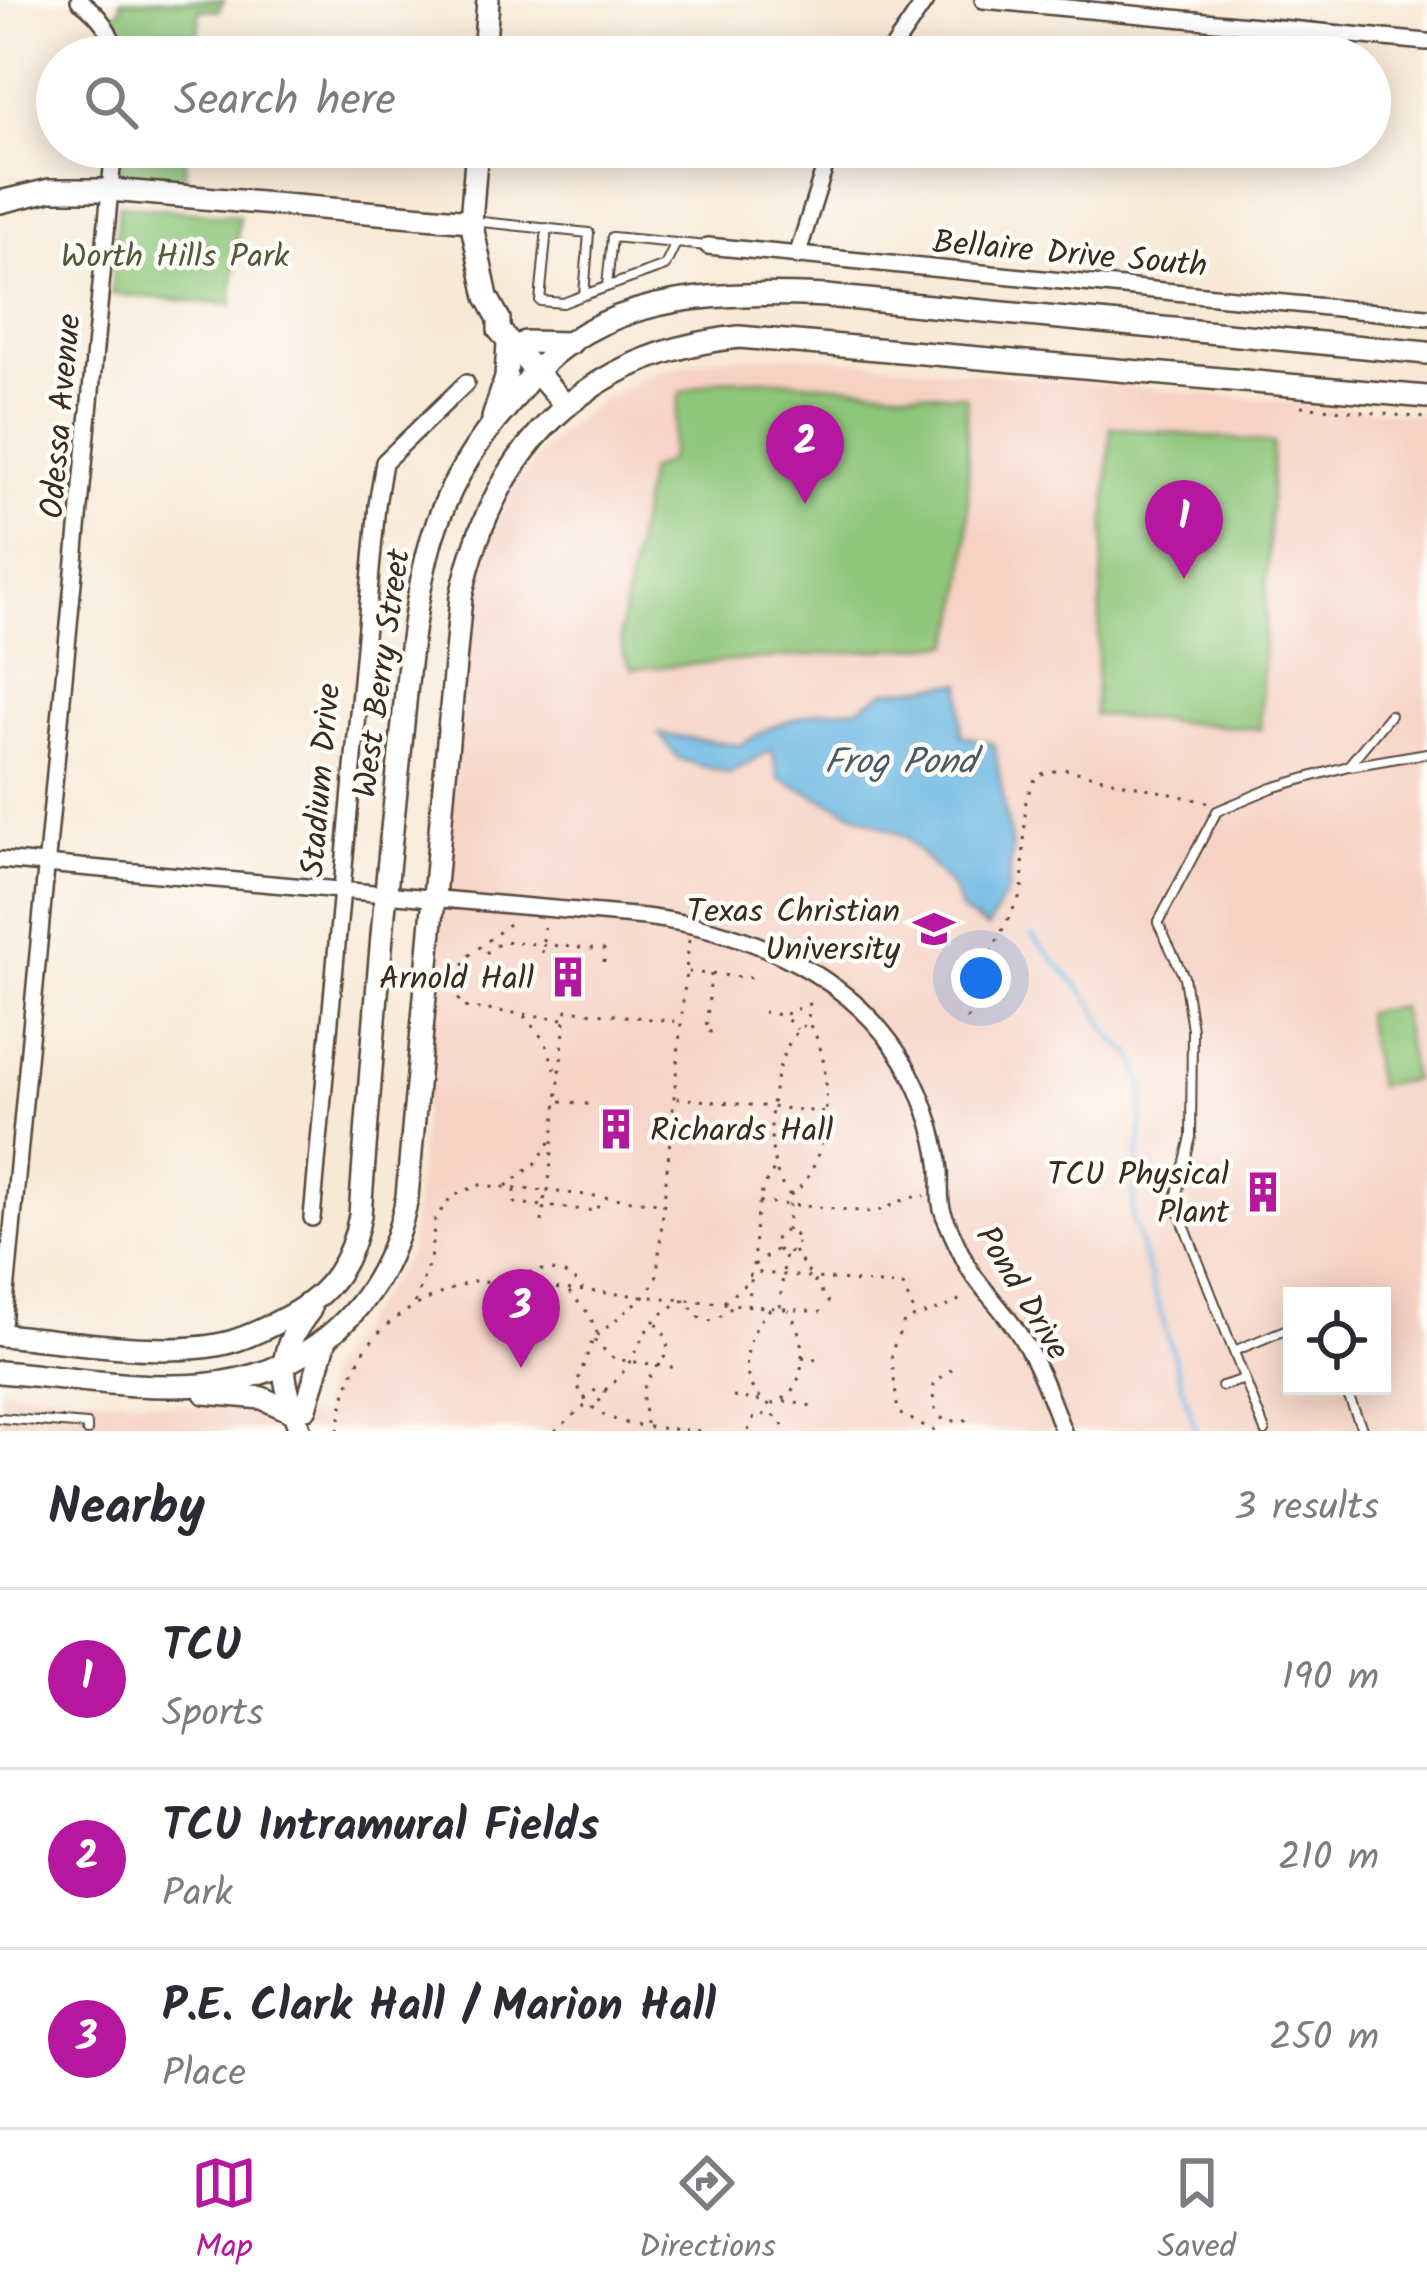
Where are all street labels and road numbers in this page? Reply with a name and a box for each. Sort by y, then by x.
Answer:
street label: Bellaire Drive South [930,217,1209,294]
street label: Odessa Avenue [27,311,98,521]
street label: West Berry Street [340,544,427,801]
street label: Stadium Drive [288,681,357,879]
street label: Pond Drive [960,1216,1082,1371]

